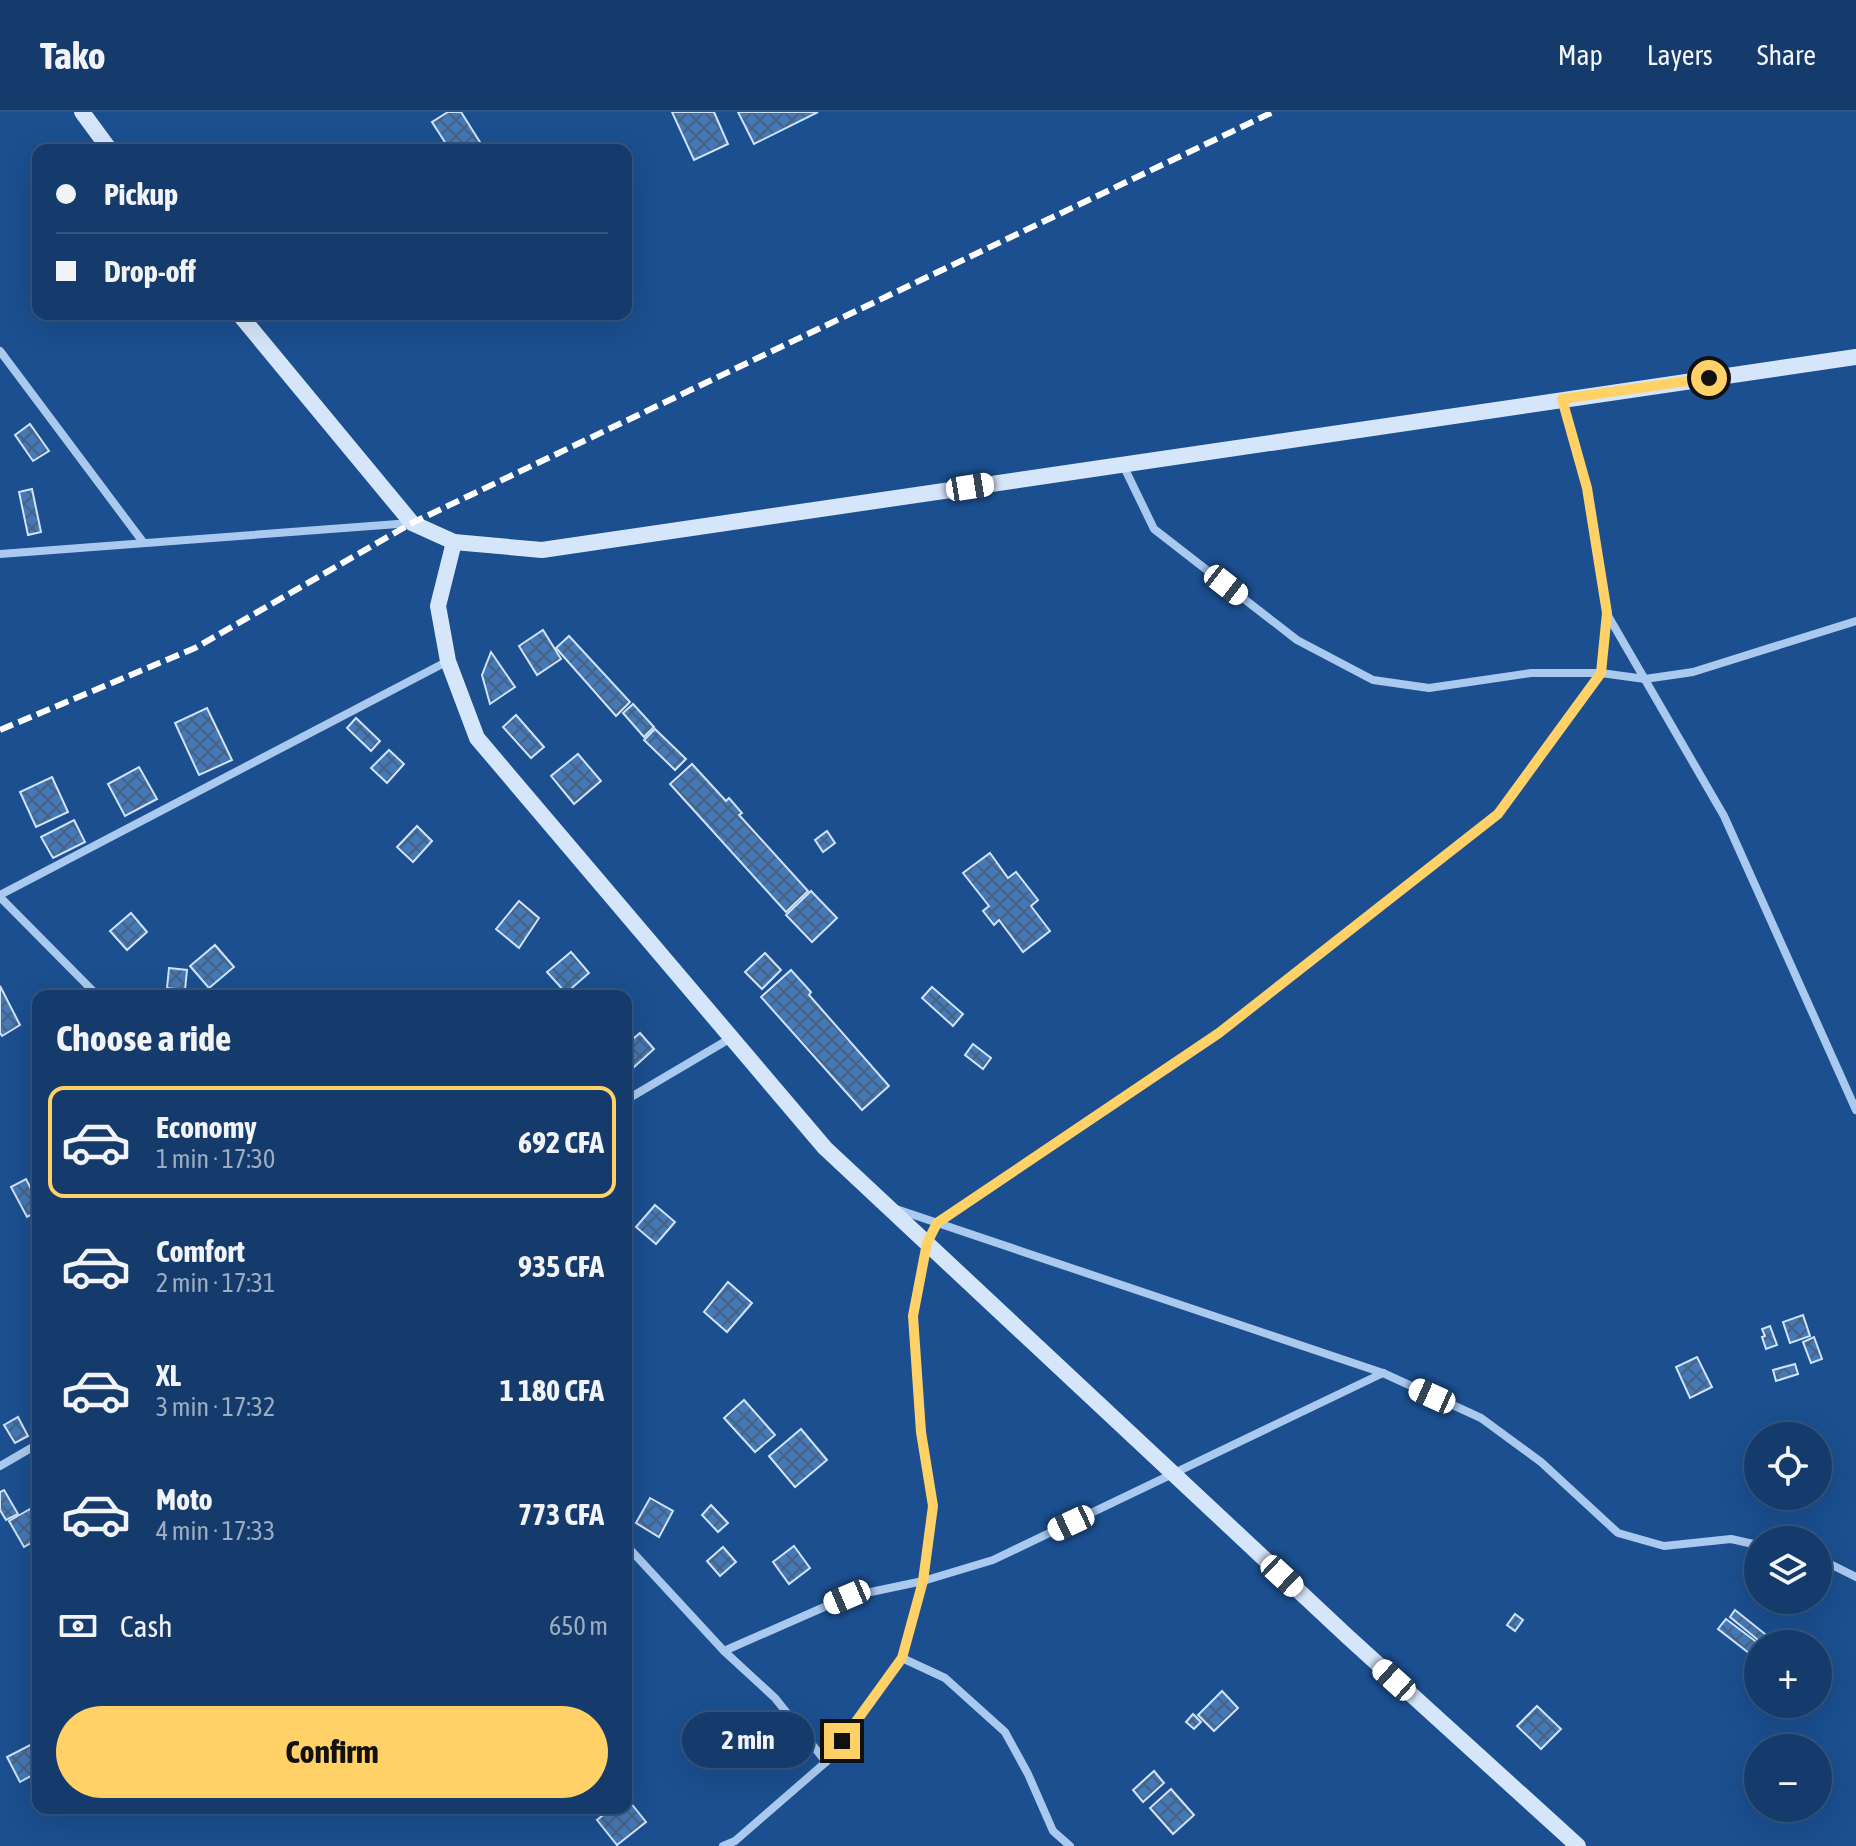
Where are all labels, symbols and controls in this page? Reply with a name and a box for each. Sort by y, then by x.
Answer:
text: Tako [40,34,106,77]
text: Map [1558,39,1603,71]
text: Layers [1647,39,1713,71]
text: Share [1757,39,1816,71]
text: Pickup [104,177,178,211]
text: Drop-off [104,254,196,288]
route start [1691,360,1727,396]
car [944,471,996,503]
car [1200,561,1252,609]
text: Choose a ride [56,1017,231,1059]
icon: car [60,1106,132,1178]
text: Economy [156,1110,257,1144]
text: 692 CFA [518,1125,604,1159]
text: 1 min · 17:30 [156,1144,275,1174]
icon: car [60,1230,132,1302]
text: Comfort [156,1234,245,1268]
text: 935 CFA [518,1249,604,1283]
text: 2 min · 17:31 [156,1268,275,1298]
icon: car [60,1354,132,1426]
text: XL [156,1358,181,1392]
text: 1 180 CFA [500,1373,604,1407]
car [1405,1375,1459,1417]
text: 3 min · 17:32 [156,1392,275,1422]
map controls [1744,1422,1832,1822]
button: locate [1744,1422,1832,1510]
icon: car [60,1478,132,1550]
text: Moto [156,1482,213,1516]
text: 773 CFA [518,1497,604,1531]
car [1044,1502,1098,1544]
text: 4 min · 17:33 [156,1516,275,1546]
button: layers [1744,1526,1832,1614]
car [1256,1551,1308,1601]
car [820,1577,874,1617]
icon: cash [56,1604,100,1648]
text: Cash [120,1609,173,1643]
text: 650 m [549,1611,608,1641]
button: + [1744,1630,1832,1718]
car [1368,1655,1420,1705]
button: Confirm [56,1706,608,1798]
callout: 2 min [682,1713,814,1769]
route end [824,1723,860,1759]
text: 2 min [721,1725,775,1755]
button: − [1744,1734,1832,1822]

